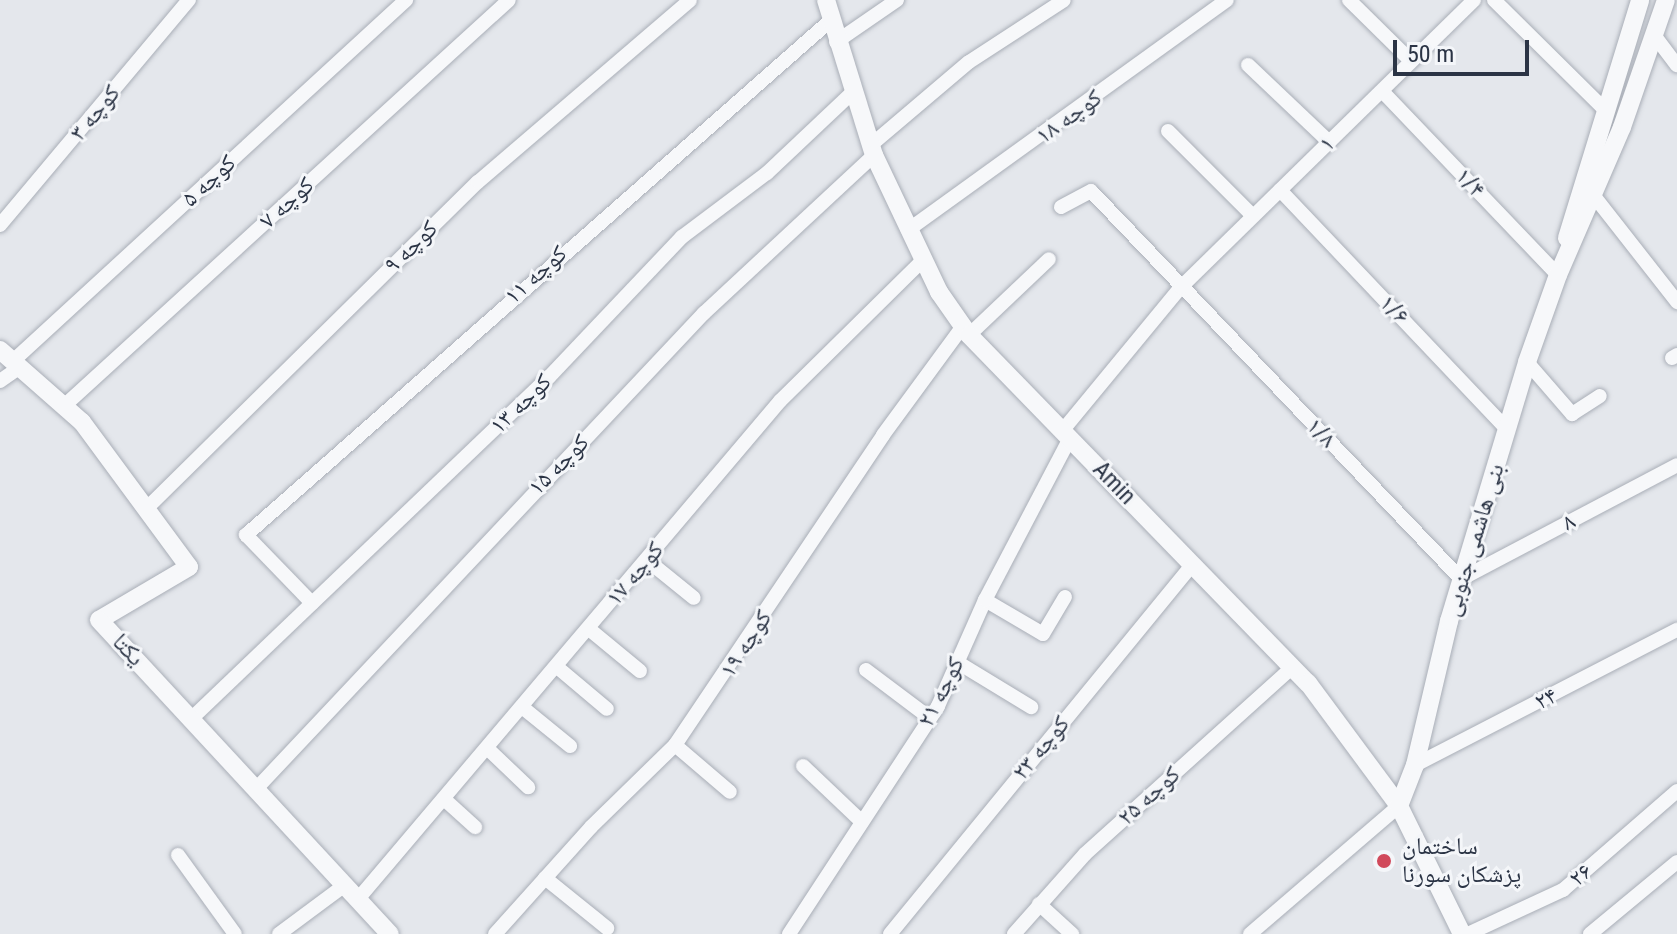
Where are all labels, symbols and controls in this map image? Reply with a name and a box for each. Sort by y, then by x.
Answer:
scale bar [1397,24,1533,74]
text: 50 m [1407,40,1454,68]
street label: کوچه ۳ [64,79,126,147]
street label: کوچه ۱۸ [1030,83,1108,151]
street label: ۱ [1313,130,1341,158]
street label: کوچه ۵ [176,149,242,213]
street label: ۱/۴ [1449,162,1491,204]
street label: کوچه ۷ [254,171,320,235]
street label: کوچه ۹ [378,215,444,279]
street label: کوچه ۱۱ [499,239,573,311]
street label: ۱/۶ [1373,289,1415,331]
street label: کوچه ۱۳ [484,368,558,440]
street label: ۱/۸ [1300,412,1342,454]
street label: کوچه ۱۵ [523,429,595,501]
street label: Amin [1087,455,1141,511]
street label: بنی هاشمی جنوبی [1437,460,1511,620]
street label: ۸ [1557,507,1581,537]
street label: کوچه ۱۷ [600,536,670,612]
street label: کوچه ۱۹ [714,605,778,683]
street label: یکتا [106,628,150,672]
street label: کوچه ۲۱ [911,652,971,732]
street label: ۲۴ [1530,681,1562,717]
street label: کوچه ۲۳ [1006,710,1076,786]
street label: کوچه ۲۵ [1112,760,1186,832]
place label: ساختمان پزشکان سورنا [1402,833,1521,889]
marker: ساختمان پزشکان سورنا [1373,850,1395,872]
street label: ۲۶ [1563,857,1599,893]

